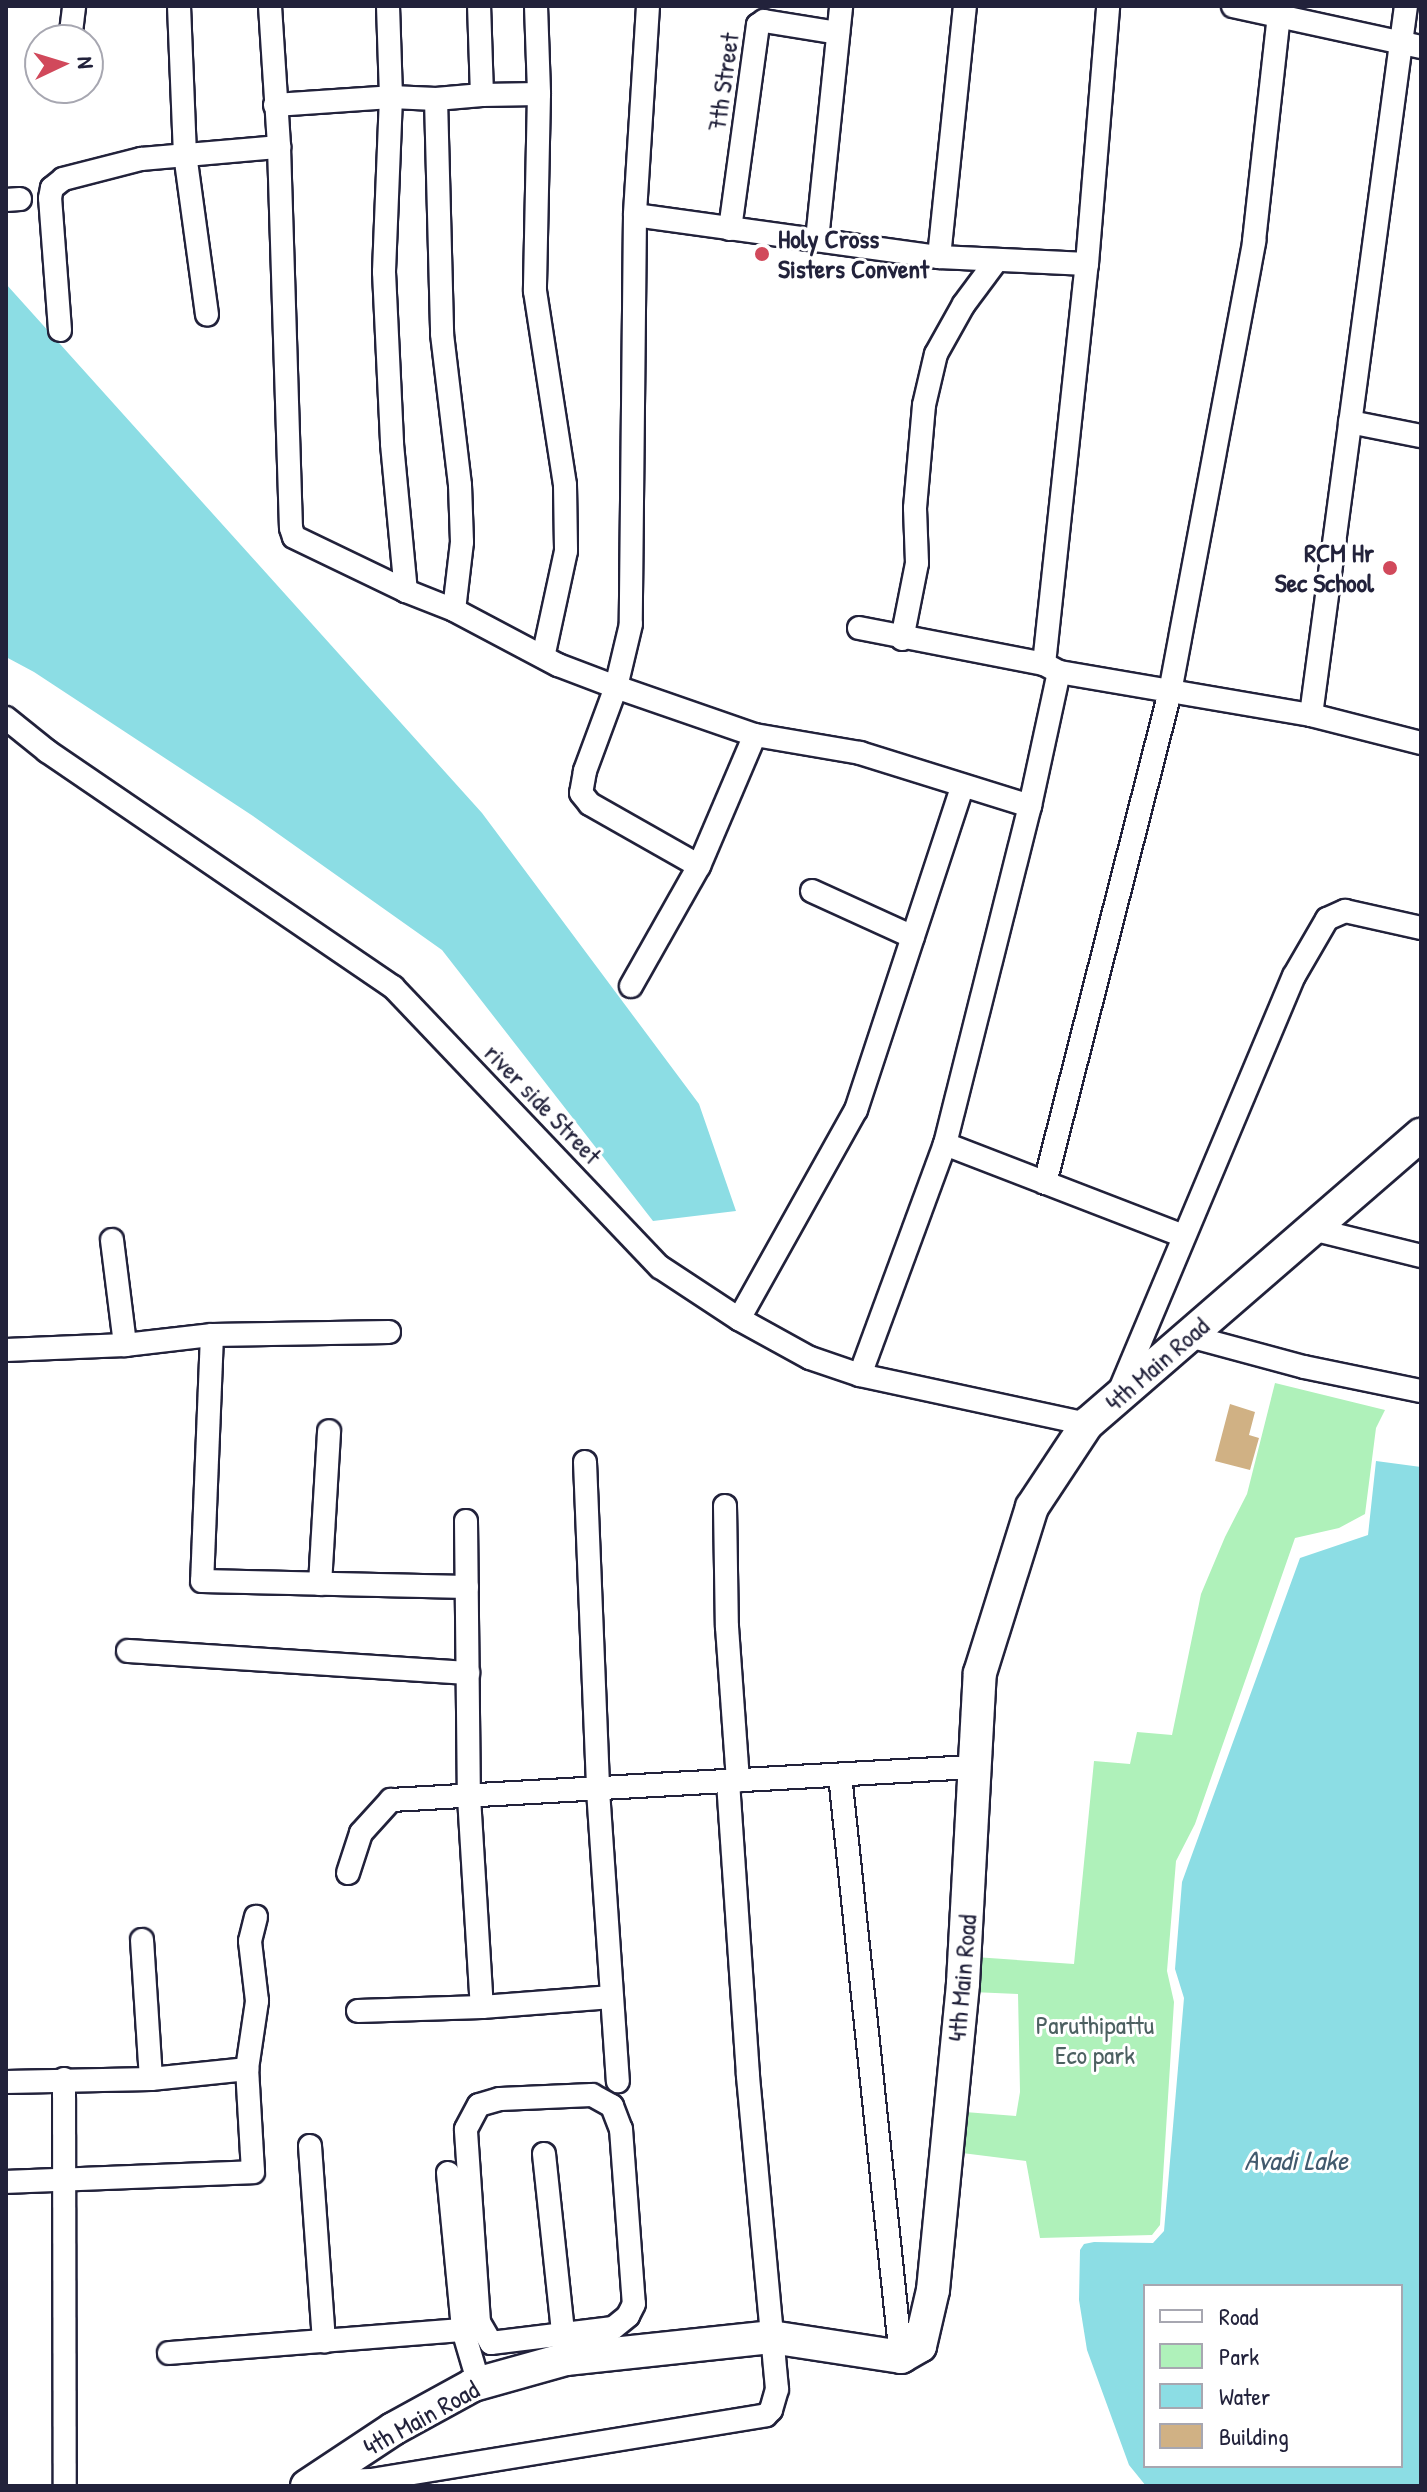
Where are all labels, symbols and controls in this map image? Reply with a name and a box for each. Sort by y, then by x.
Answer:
north arrow [24,24,104,104]
street label: 7th Street [701,31,745,133]
text: N [71,56,101,69]
place label: Holy Cross Sisters Convent [778,223,929,284]
marker: Holy Cross Sisters Convent [753,245,771,263]
place label: RCM Hr Sec School [1275,537,1374,598]
marker: RCM Hr Sec School [1381,559,1399,577]
street label: river side Street [478,1037,608,1171]
street label: 4th Main Road [1099,1310,1215,1418]
street label: 4th Main Road [941,1913,983,2043]
park label: Paruthipattu Eco park [1036,2009,1154,2070]
water label: Avadi Lake [1244,2143,1348,2177]
legend [1143,2284,1403,2468]
text: Road [1219,2300,1258,2332]
text: Park [1219,2340,1259,2372]
street label: 4th Main Road [358,2373,484,2463]
text: Water [1219,2380,1270,2412]
text: Building [1219,2420,1289,2452]

